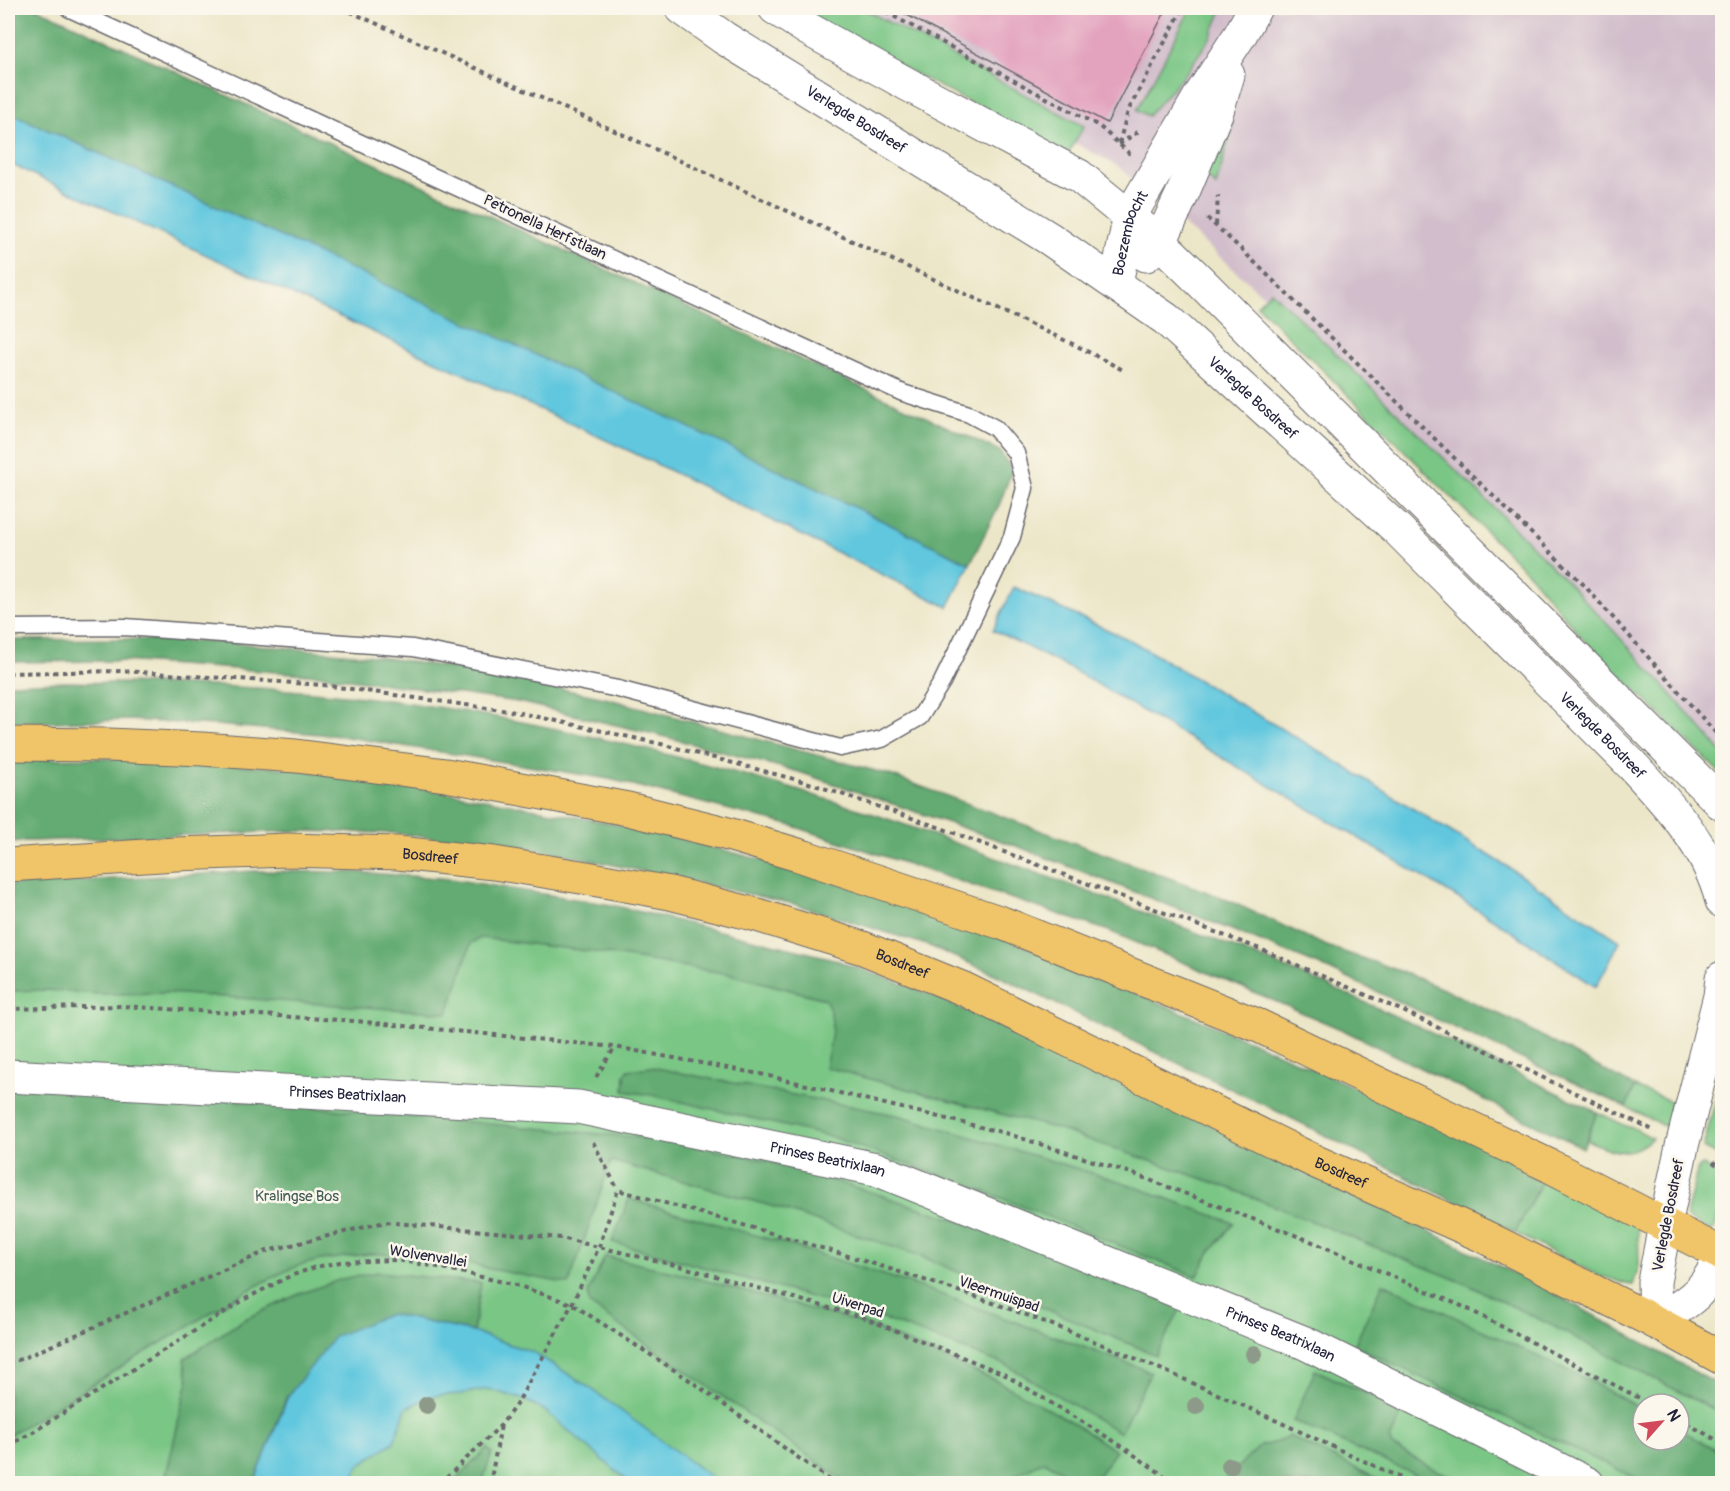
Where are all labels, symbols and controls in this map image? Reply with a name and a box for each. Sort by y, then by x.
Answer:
street label: Verlegde Bosdreef [802,82,910,158]
street label: Boezembocht [1109,187,1153,277]
street label: Petronella Herfstlaan [480,191,610,264]
street label: Verlegde Bosdreef [1204,353,1302,444]
street label: Verlegde Bosdreef [1555,688,1649,783]
street label: Bosdreef [401,844,459,869]
street label: Bosdreef [873,945,932,984]
street label: Prinses Beatrixlaan [288,1082,407,1108]
street label: Prinses Beatrixlaan [768,1138,888,1182]
street label: Bosdreef [1311,1153,1371,1194]
street label: Verlegde Bosdreef [1648,1157,1689,1273]
park label: Kralingse Bos [255,1187,339,1206]
street label: Wolvenvallei [388,1241,468,1272]
street label: Vleermuispad [956,1272,1042,1317]
street label: Uiverpad [829,1288,886,1323]
street label: Prinses Beatrixlaan [1222,1303,1338,1367]
north arrow [1631,1392,1691,1452]
text: N [1662,1406,1685,1425]

